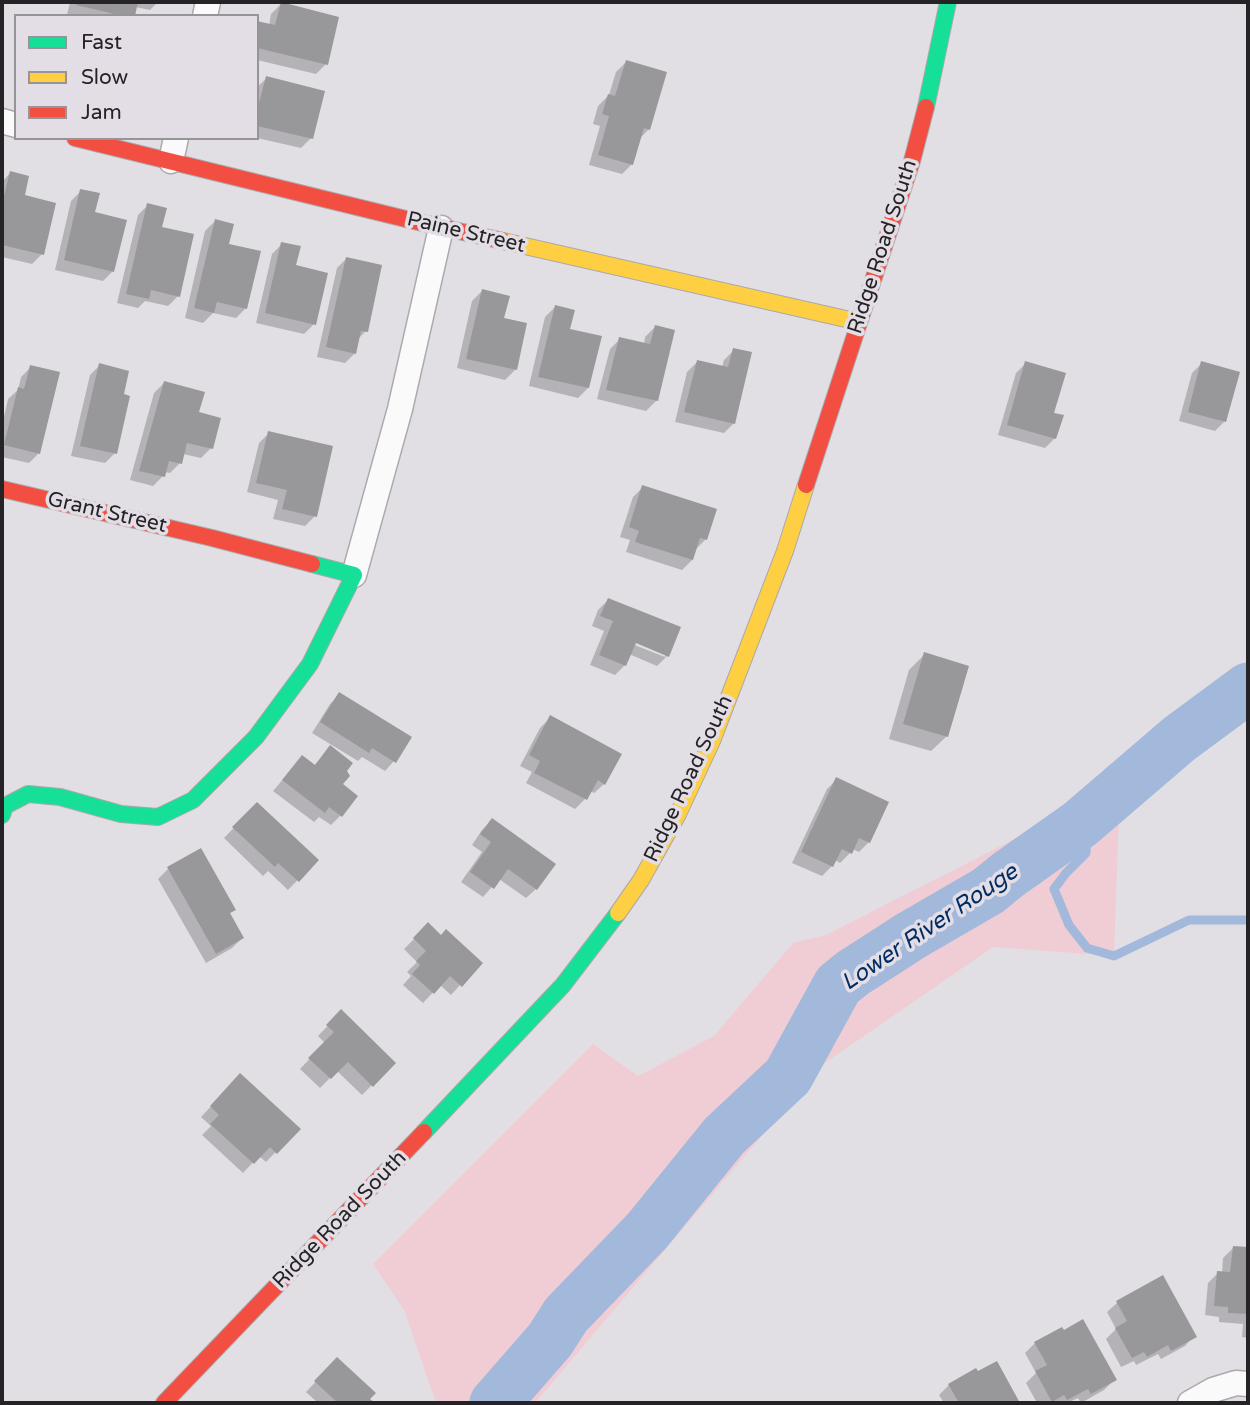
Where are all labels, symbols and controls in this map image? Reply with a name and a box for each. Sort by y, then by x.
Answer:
legend [14,14,259,140]
text: Fast [81,30,122,55]
text: Slow [81,65,128,90]
text: Jam [81,100,122,125]
street label: Ridge Road South [843,157,923,337]
street label: Paine Street [404,207,528,259]
street label: Grant Street [45,487,169,539]
street label: Ridge Road South [639,691,739,867]
water label: Lower River Rouge [837,859,1023,997]
street label: Ridge Road South [268,1146,412,1294]

